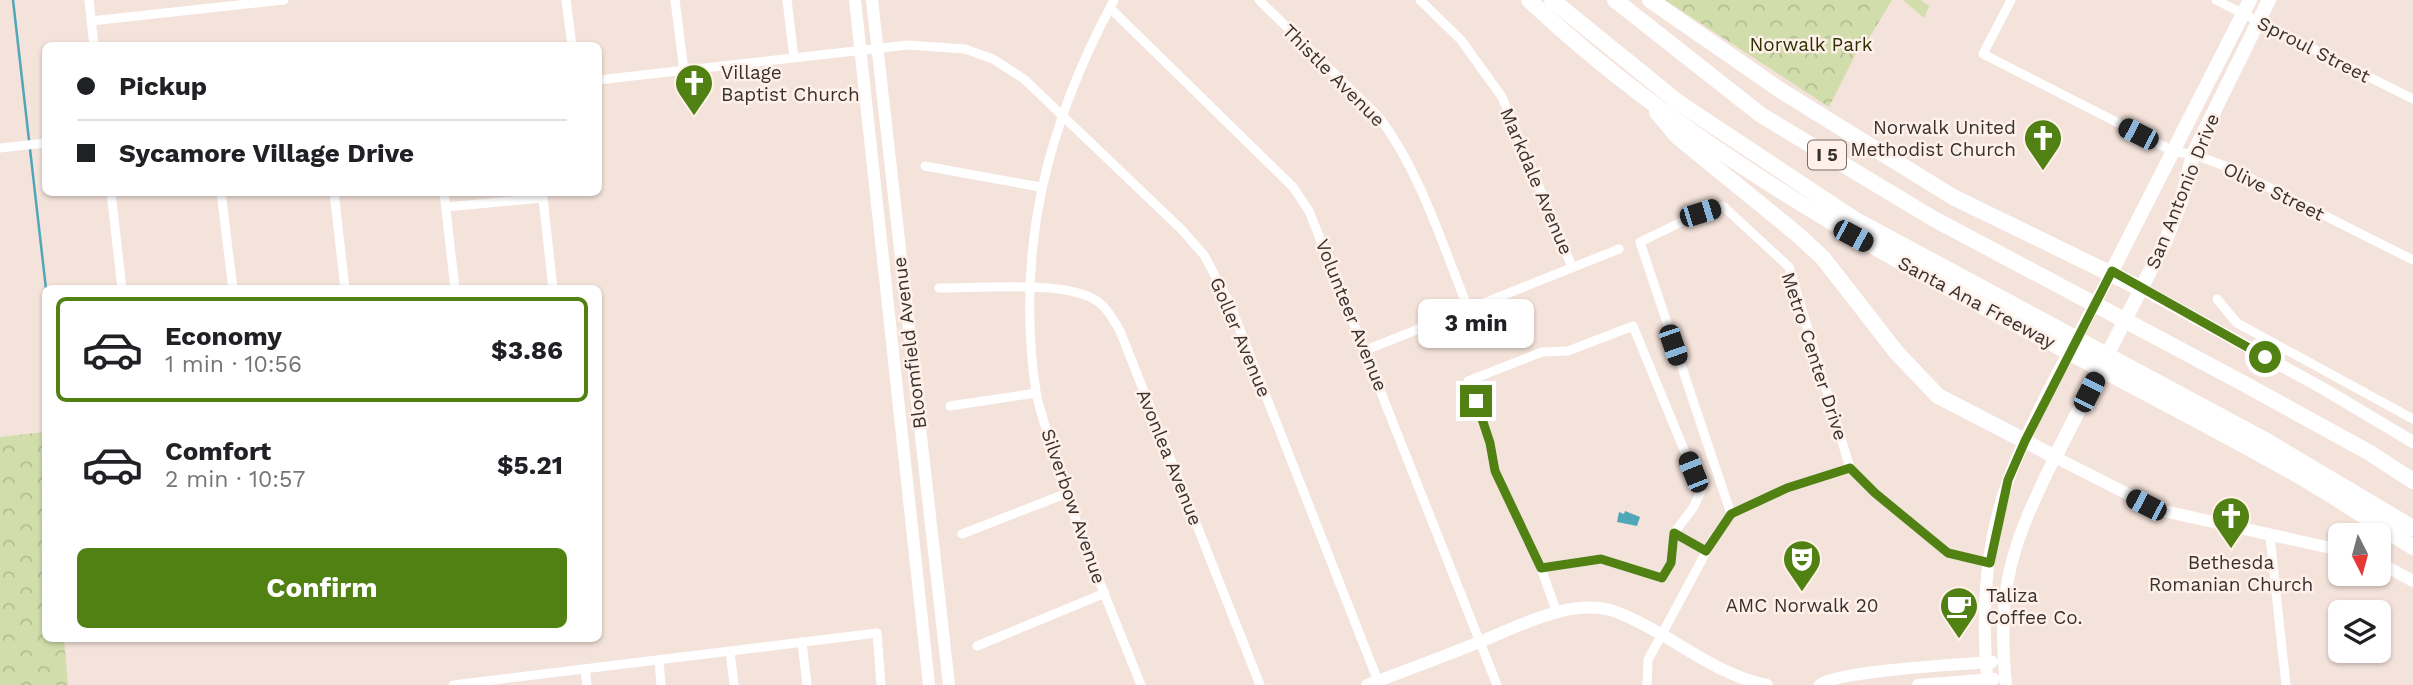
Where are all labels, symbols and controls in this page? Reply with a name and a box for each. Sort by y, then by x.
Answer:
street label: Sproul Street [2254,11,2374,88]
street label: Thistle Avenue [1278,19,1390,131]
park label: Norwalk Park [1750,33,1873,56]
place label: Village Baptist Church [721,61,860,106]
church icon: Village Baptist Church [673,62,715,117]
text: Pickup [119,71,207,101]
street label: Markdale Avenue [1495,104,1578,258]
street label: San Antonio Drive [2141,110,2224,272]
car [2115,115,2162,153]
place label: Norwalk United Methodist Church [1850,116,2016,161]
church icon: Norwalk United Methodist Church [2022,117,2064,172]
text: Sycamore Village Drive [119,138,414,168]
road number: I 5 [1808,140,1846,170]
street label: Olive Street [2219,157,2328,226]
car [1677,197,1724,229]
car [1830,217,1877,255]
street label: Volunteer Avenue [1311,236,1393,395]
street label: Santa Ana Freeway [1894,251,2060,354]
street label: Bloomfield Avenue [888,256,931,430]
street label: Metro Center Drive [1776,269,1853,443]
street label: Goller Avenue [1205,274,1276,401]
callout: 3 min [1418,300,1534,348]
text: 3 min [1445,310,1507,337]
icon: car [81,318,144,381]
text: Economy [165,321,282,351]
car [1657,322,1690,368]
text: $3.86 [491,335,563,365]
route start [2249,341,2281,373]
text: 1 min · 10:56 [165,351,302,378]
car [2071,369,2108,415]
route end [1460,385,1492,417]
street label: Avonlea Avenue [1132,386,1207,529]
street label: Silverbow Avenue [1036,426,1111,587]
icon: car [81,433,144,496]
text: Comfort [165,436,271,466]
car [1676,449,1711,495]
text: $5.21 [497,450,563,480]
text: 2 min · 10:57 [165,466,305,493]
car [2123,486,2170,524]
church icon: Bethesda Romanian Church [2210,495,2252,550]
north arrow [2328,523,2390,586]
map controls [2328,523,2391,663]
theatre icon: AMC Norwalk 20 [1781,538,1823,593]
button: Confirm [77,548,567,628]
place label: Bethesda Romanian Church [2149,551,2313,596]
place label: Taliza Coffee Co. [1986,584,2082,629]
cafe icon: Taliza Coffee Co. [1938,585,1980,640]
place label: AMC Norwalk 20 [1725,594,1879,617]
button: layers [2328,600,2391,663]

